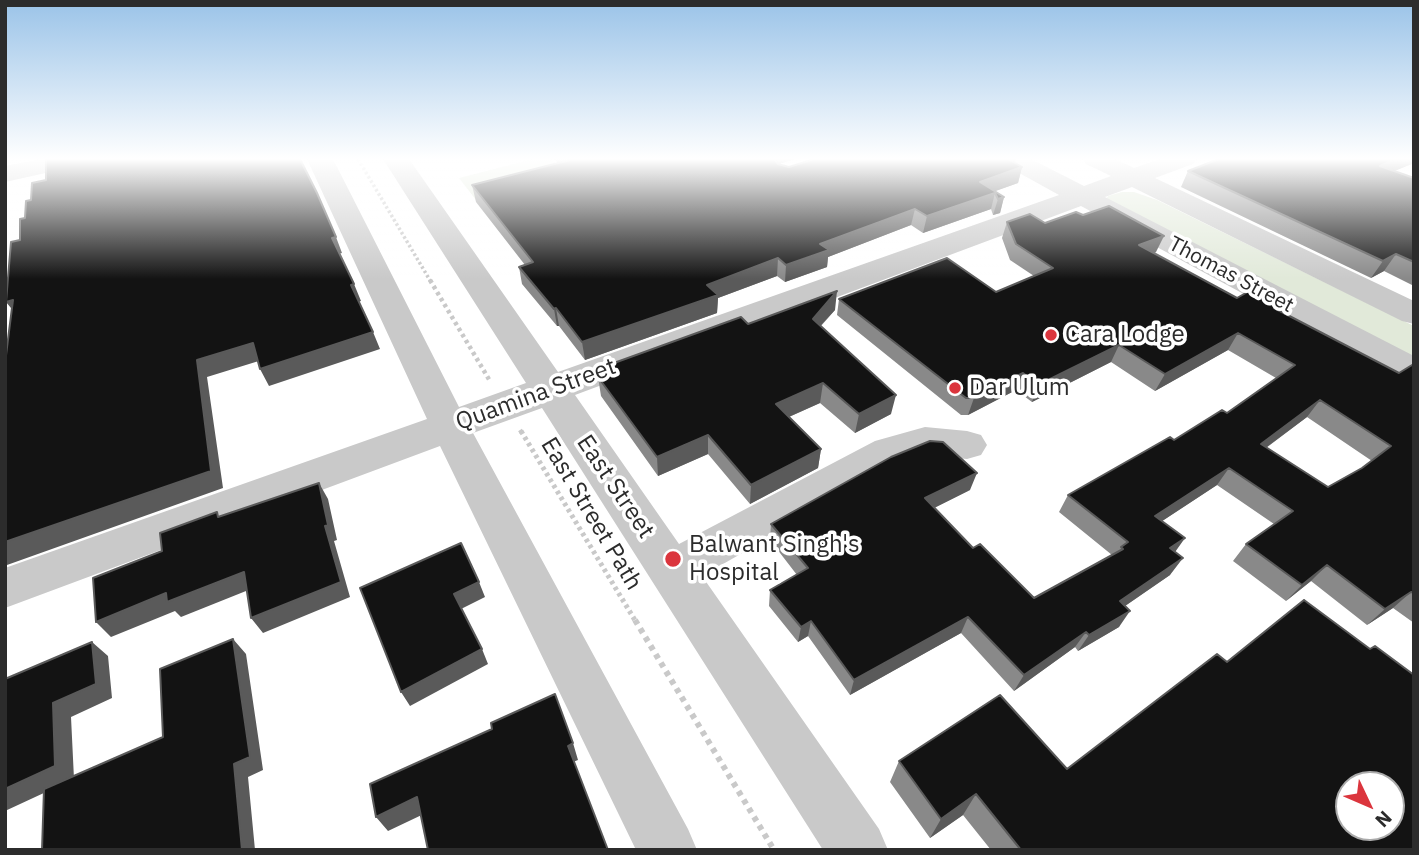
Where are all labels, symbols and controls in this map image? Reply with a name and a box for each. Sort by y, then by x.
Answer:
street label: Thomas Street [1164,231,1298,319]
place label: Cara Lodge [1065,321,1185,349]
marker: Cara Lodge [1043,327,1059,343]
street label: Quamina Street [452,353,620,437]
place label: Dar Ulum [969,374,1070,402]
marker: Dar Ulum [947,380,963,396]
street label: East Street [570,430,660,544]
street label: East Street Path [534,432,648,596]
place label: Balwant Singh's Hospital [689,531,860,587]
marker: Balwant Singh's Hospital [663,549,683,569]
north arrow [1335,771,1405,841]
text: N [1370,806,1397,832]

